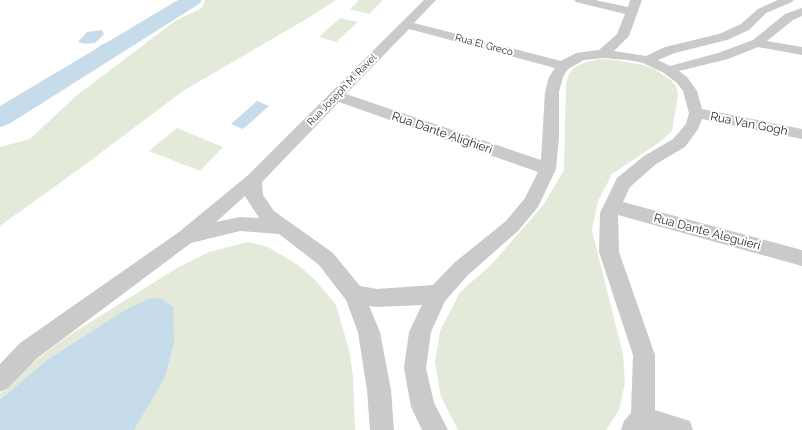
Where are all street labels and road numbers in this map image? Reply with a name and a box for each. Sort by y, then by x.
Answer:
street label: Rua El Greco [454,32,514,58]
street label: Rua Joseph M. Ravel [305,52,379,128]
street label: Rua Dante Alighieri [390,109,494,157]
street label: Rua Van Gogh [709,109,789,139]
street label: Rua Dante Aleguieri [652,211,762,253]

